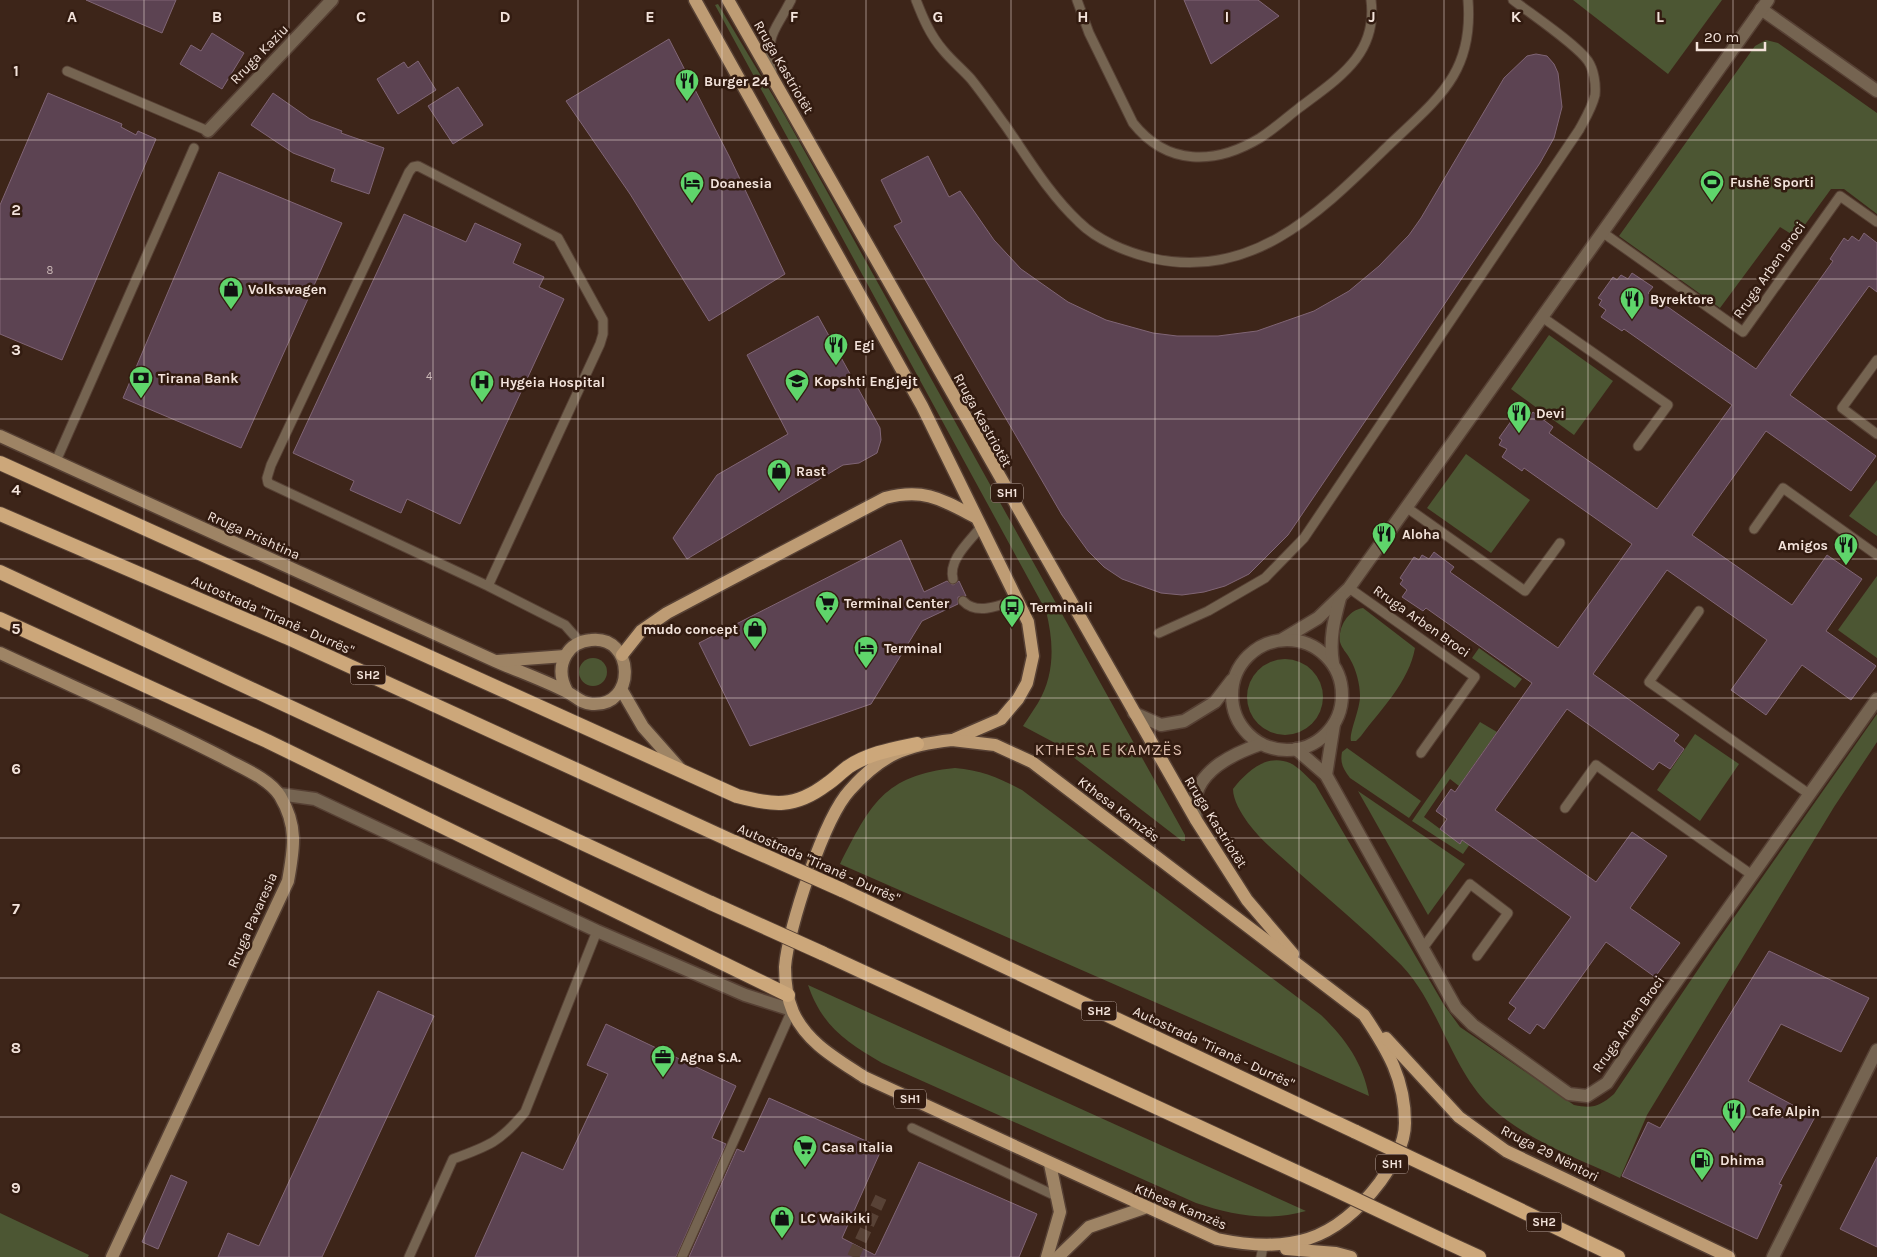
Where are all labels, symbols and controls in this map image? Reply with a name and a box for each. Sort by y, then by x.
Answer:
text: A [67,7,77,26]
text: B [212,7,222,26]
text: C [356,7,366,26]
text: D [500,7,511,26]
text: E [645,7,655,26]
text: F [790,7,799,26]
text: G [933,7,943,26]
text: H [1077,7,1089,26]
text: I [1225,7,1229,26]
text: J [1368,7,1376,26]
text: K [1511,7,1522,26]
text: L [1656,7,1664,26]
street label: Rruga Kastriotët [750,18,817,117]
scale bar [1697,20,1764,52]
street label: Rruga Kaziu [227,21,292,88]
text: 20 m [1704,28,1739,46]
text: 1 [13,61,19,80]
restaurant icon: Burger 24 [674,68,700,102]
place label: Burger 24 [704,73,769,90]
sports icon: Fushë Sporti [1699,169,1725,203]
hotel icon: Doanesia [679,170,705,204]
place label: Fushë Sporti [1730,174,1814,191]
place label: Doanesia [710,175,772,192]
text: 2 [11,200,21,219]
street label: Rruga Arben Broci [1730,219,1809,322]
house number: 8 [47,264,54,277]
shop icon: Volkswagen [218,276,244,310]
place label: Volkswagen [248,281,327,298]
restaurant icon: Byrektore [1619,286,1645,320]
place label: Byrektore [1650,291,1714,308]
restaurant icon: Egi [823,332,849,366]
place label: Egi [854,337,875,354]
text: 3 [11,340,21,359]
bank icon: Tirana Bank [128,365,154,399]
school or university icon: Kopshti Engjejt [784,368,810,402]
hospital icon: Hygeia Hospital [469,369,495,403]
place label: Tirana Bank [158,370,239,387]
house number: 4 [426,370,432,383]
street label: Rruga Kastriotët [950,370,1015,470]
place label: Kopshti Engjejt [814,373,918,390]
place label: Hygeia Hospital [500,374,605,391]
restaurant icon: Devi [1506,400,1532,434]
place label: Devi [1536,405,1565,422]
shop icon: Rast [766,458,792,492]
place label: Rast [796,463,827,480]
text: 4 [11,480,21,499]
road number: SH1 [991,483,1023,502]
street label: Rruga Prishtina [205,507,303,563]
restaurant icon: Aloha [1371,521,1397,555]
place label: Aloha [1402,526,1440,543]
restaurant icon: Amigos [1833,532,1859,566]
place label: Amigos [1778,537,1828,554]
street label: Autostrada "Tiranë - Durrës" [189,572,357,659]
street label: Rruga Arben Broci [1370,582,1473,661]
supermarket icon: Terminal Center [814,590,840,624]
bus stop icon: Terminali [999,594,1025,628]
place label: Terminal Center [844,595,950,612]
place label: Terminali [1030,599,1093,616]
shop icon: mudo concept [742,616,768,650]
text: 5 [11,619,21,638]
place label: mudo concept [643,621,738,638]
hotel icon: Terminal [853,635,879,669]
place label: Terminal [884,640,942,657]
road number: SH2 [350,666,386,684]
district label: KTHESA E KAMZËS [1035,740,1183,759]
text: 6 [11,759,21,778]
street label: Kthesa Kamzës [1074,773,1163,846]
street label: Rruga Kastriotët [1181,773,1250,871]
street label: Autostrada "Tiranë - Durrës" [735,820,903,907]
street label: Rruga Pavaresia [224,870,281,971]
text: 7 [12,899,20,918]
street label: Rruga Arben Broci [1589,973,1668,1076]
road number: SH2 [1082,1001,1116,1020]
street label: Autostrada "Tiranë - Durrës" [1130,1003,1297,1092]
text: 8 [11,1038,21,1057]
office icon: Agna S.A. [650,1044,676,1078]
place label: Agna S.A. [680,1049,741,1066]
road number: SH1 [894,1090,926,1108]
restaurant icon: Cafe Alpin [1721,1098,1747,1132]
place label: Cafe Alpin [1752,1103,1820,1120]
street label: Rruga 29 Nëntori [1498,1121,1602,1186]
supermarket icon: Casa Italia [792,1134,818,1168]
place label: Casa Italia [822,1139,893,1156]
fuel station icon: Dhima [1689,1147,1715,1181]
place label: Dhima [1720,1152,1764,1169]
road number: SH1 [1376,1154,1408,1174]
text: 9 [11,1178,21,1197]
street label: Kthesa Kamzës [1132,1179,1229,1233]
shop icon: LC Waikiki [769,1205,795,1239]
place label: LC Waikiki [800,1210,871,1227]
road number: SH2 [1526,1212,1562,1232]

